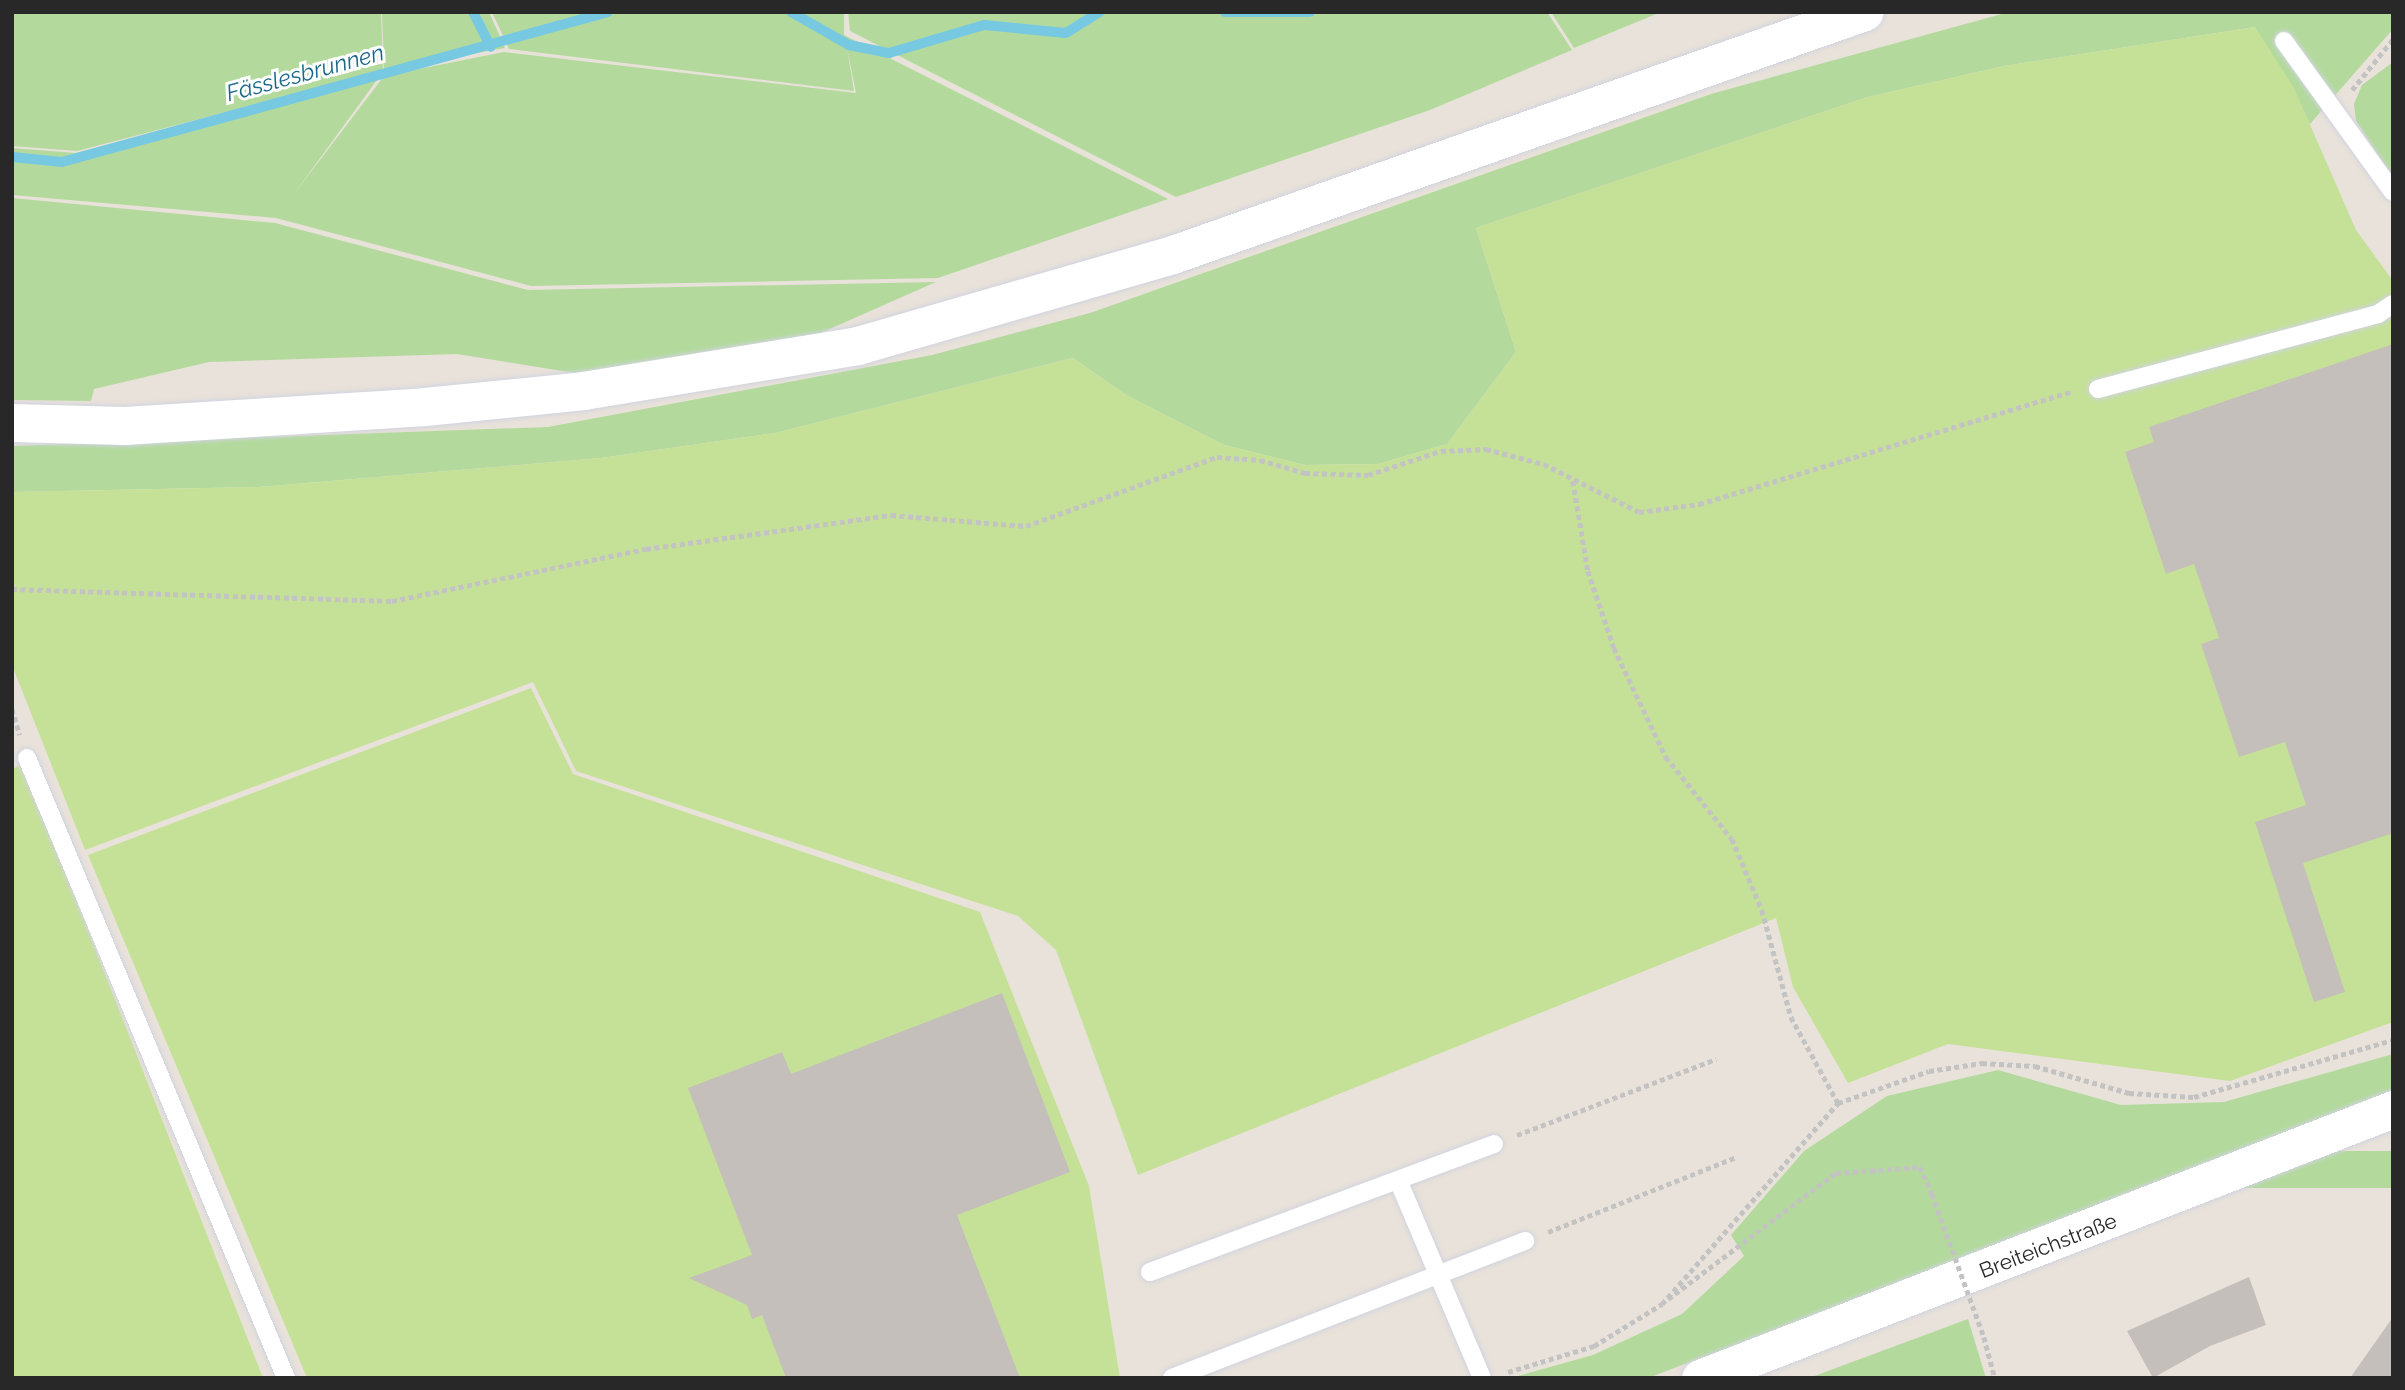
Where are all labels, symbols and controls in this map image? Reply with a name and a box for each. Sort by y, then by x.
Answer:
water label: Fässlesbrunnen [223,39,387,107]
street label: Breiteichstraße [1976,1208,2120,1284]

